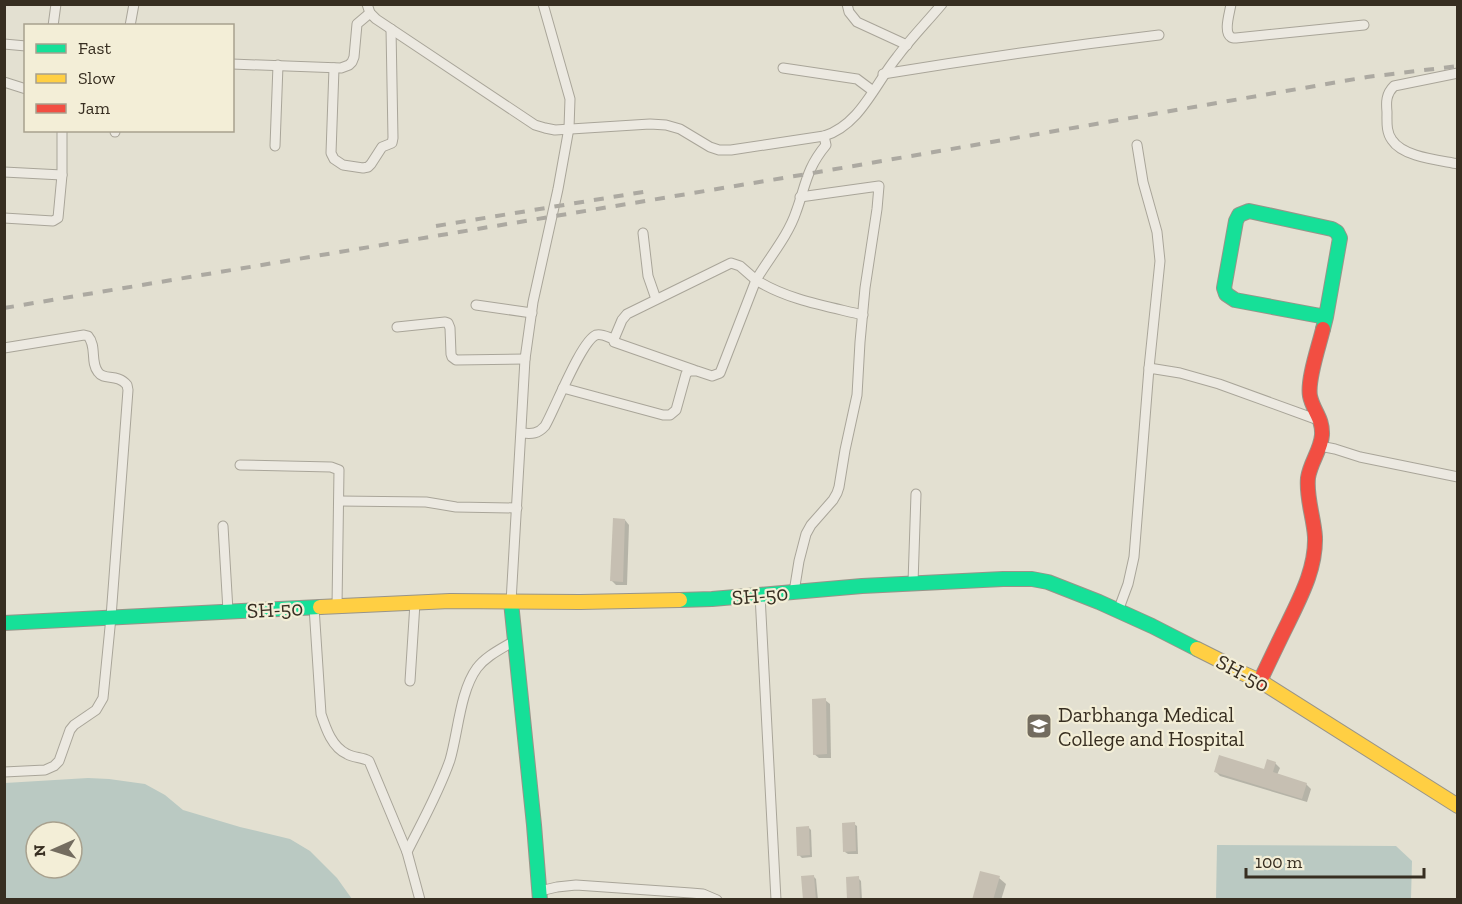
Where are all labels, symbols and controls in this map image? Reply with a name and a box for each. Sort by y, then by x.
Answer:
legend [24,24,234,132]
text: Fast [78,37,111,59]
text: Slow [78,67,115,89]
text: Jam [78,97,110,119]
street label: SH-50 [731,580,789,610]
street label: SH-50 [246,595,304,623]
street label: SH-50 [1212,649,1274,697]
place label: Darbhanga Medical College and Hospital [1058,702,1245,751]
school or university icon: Darbhanga Medical College and Hospital [1024,711,1054,741]
north arrow [24,820,84,880]
scale bar [1246,841,1424,879]
text: N [30,844,49,857]
text: 100 m [1255,851,1303,873]

